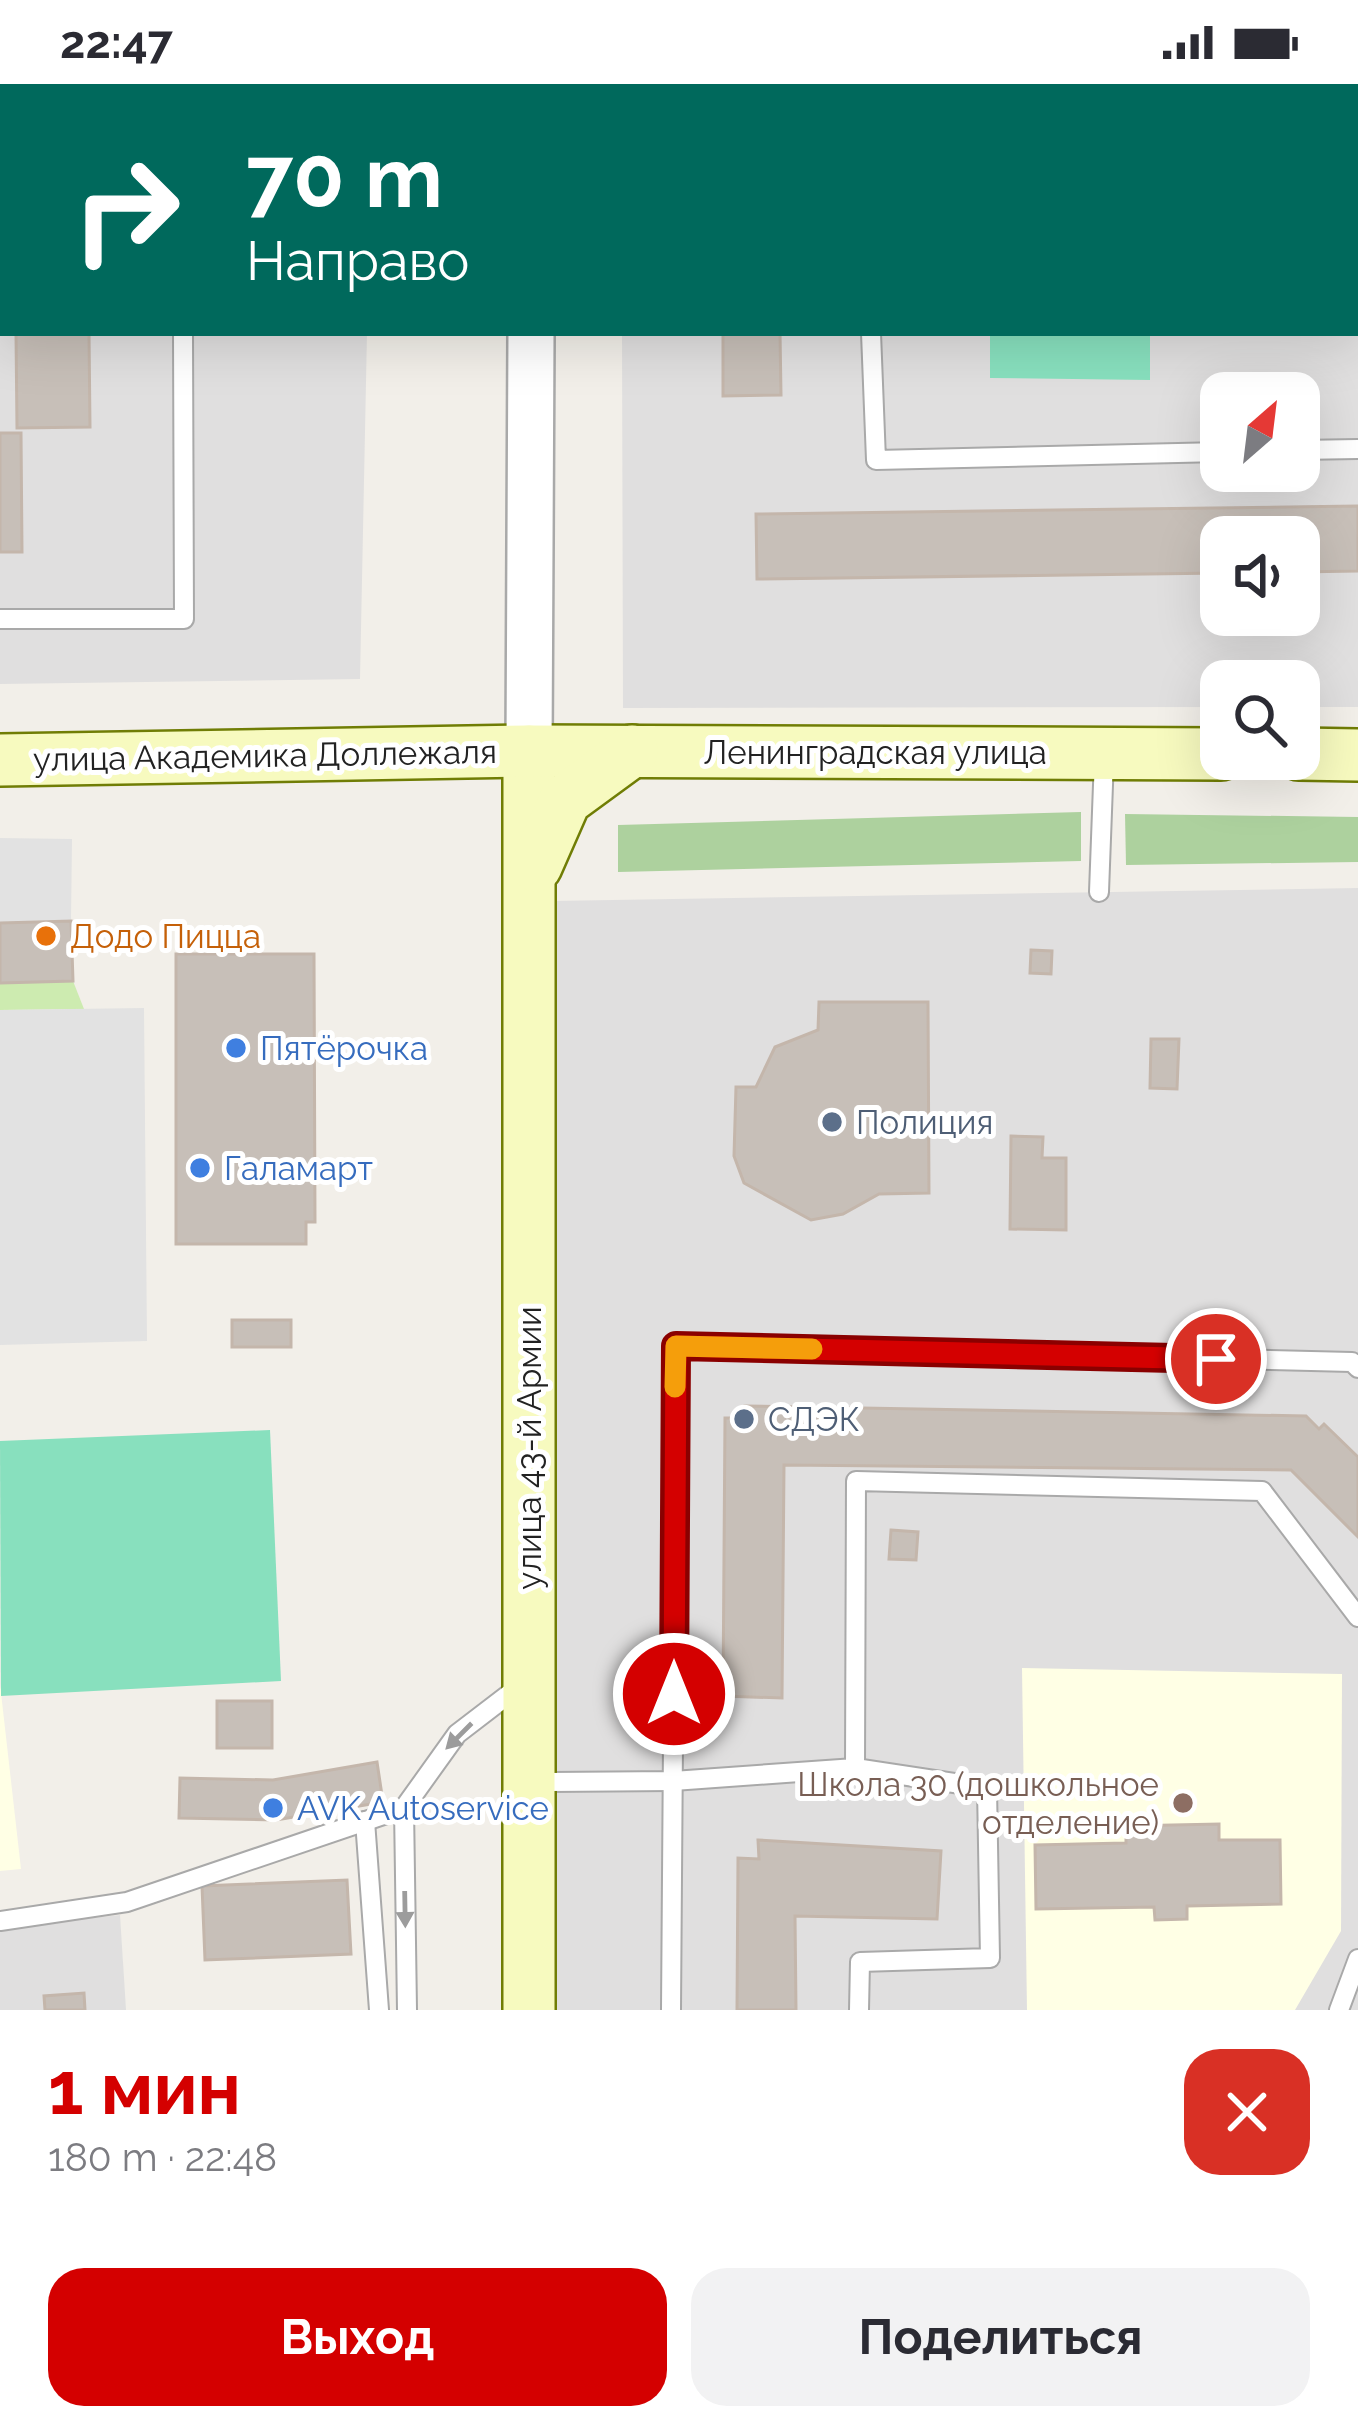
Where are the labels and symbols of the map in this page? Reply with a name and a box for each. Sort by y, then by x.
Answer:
north arrow [1200,372,1320,492]
street label: улица Академика Доллежаля [33,732,497,779]
street label: Ленинградская улица [703,733,1047,772]
place label: Додо Пицца [70,917,261,956]
marker: Додо Пицца [33,923,59,949]
place label: Пятёрочка [260,1029,428,1068]
marker: Пятёрочка [223,1035,249,1061]
place label: Полиция [856,1103,993,1142]
marker: Полиция [819,1109,845,1135]
place label: Галамарт [224,1149,373,1188]
marker: Галамарт [187,1155,213,1181]
street label: улица 43-й Армии [510,1306,549,1590]
pin [1165,1308,1267,1410]
place label: СДЭК [768,1400,860,1439]
marker: СДЭК [731,1406,757,1432]
position arrow [611,1631,737,1757]
one-way arrow [445,1721,473,1750]
place label: Школа 30 (дошкольное отделение) [797,1765,1159,1842]
place label: AVK Autoservice [297,1789,549,1828]
marker: Школа 30 (дошкольное отделение) [1170,1790,1196,1816]
marker: AVK Autoservice [260,1795,286,1821]
one-way arrow [396,1891,415,1929]

